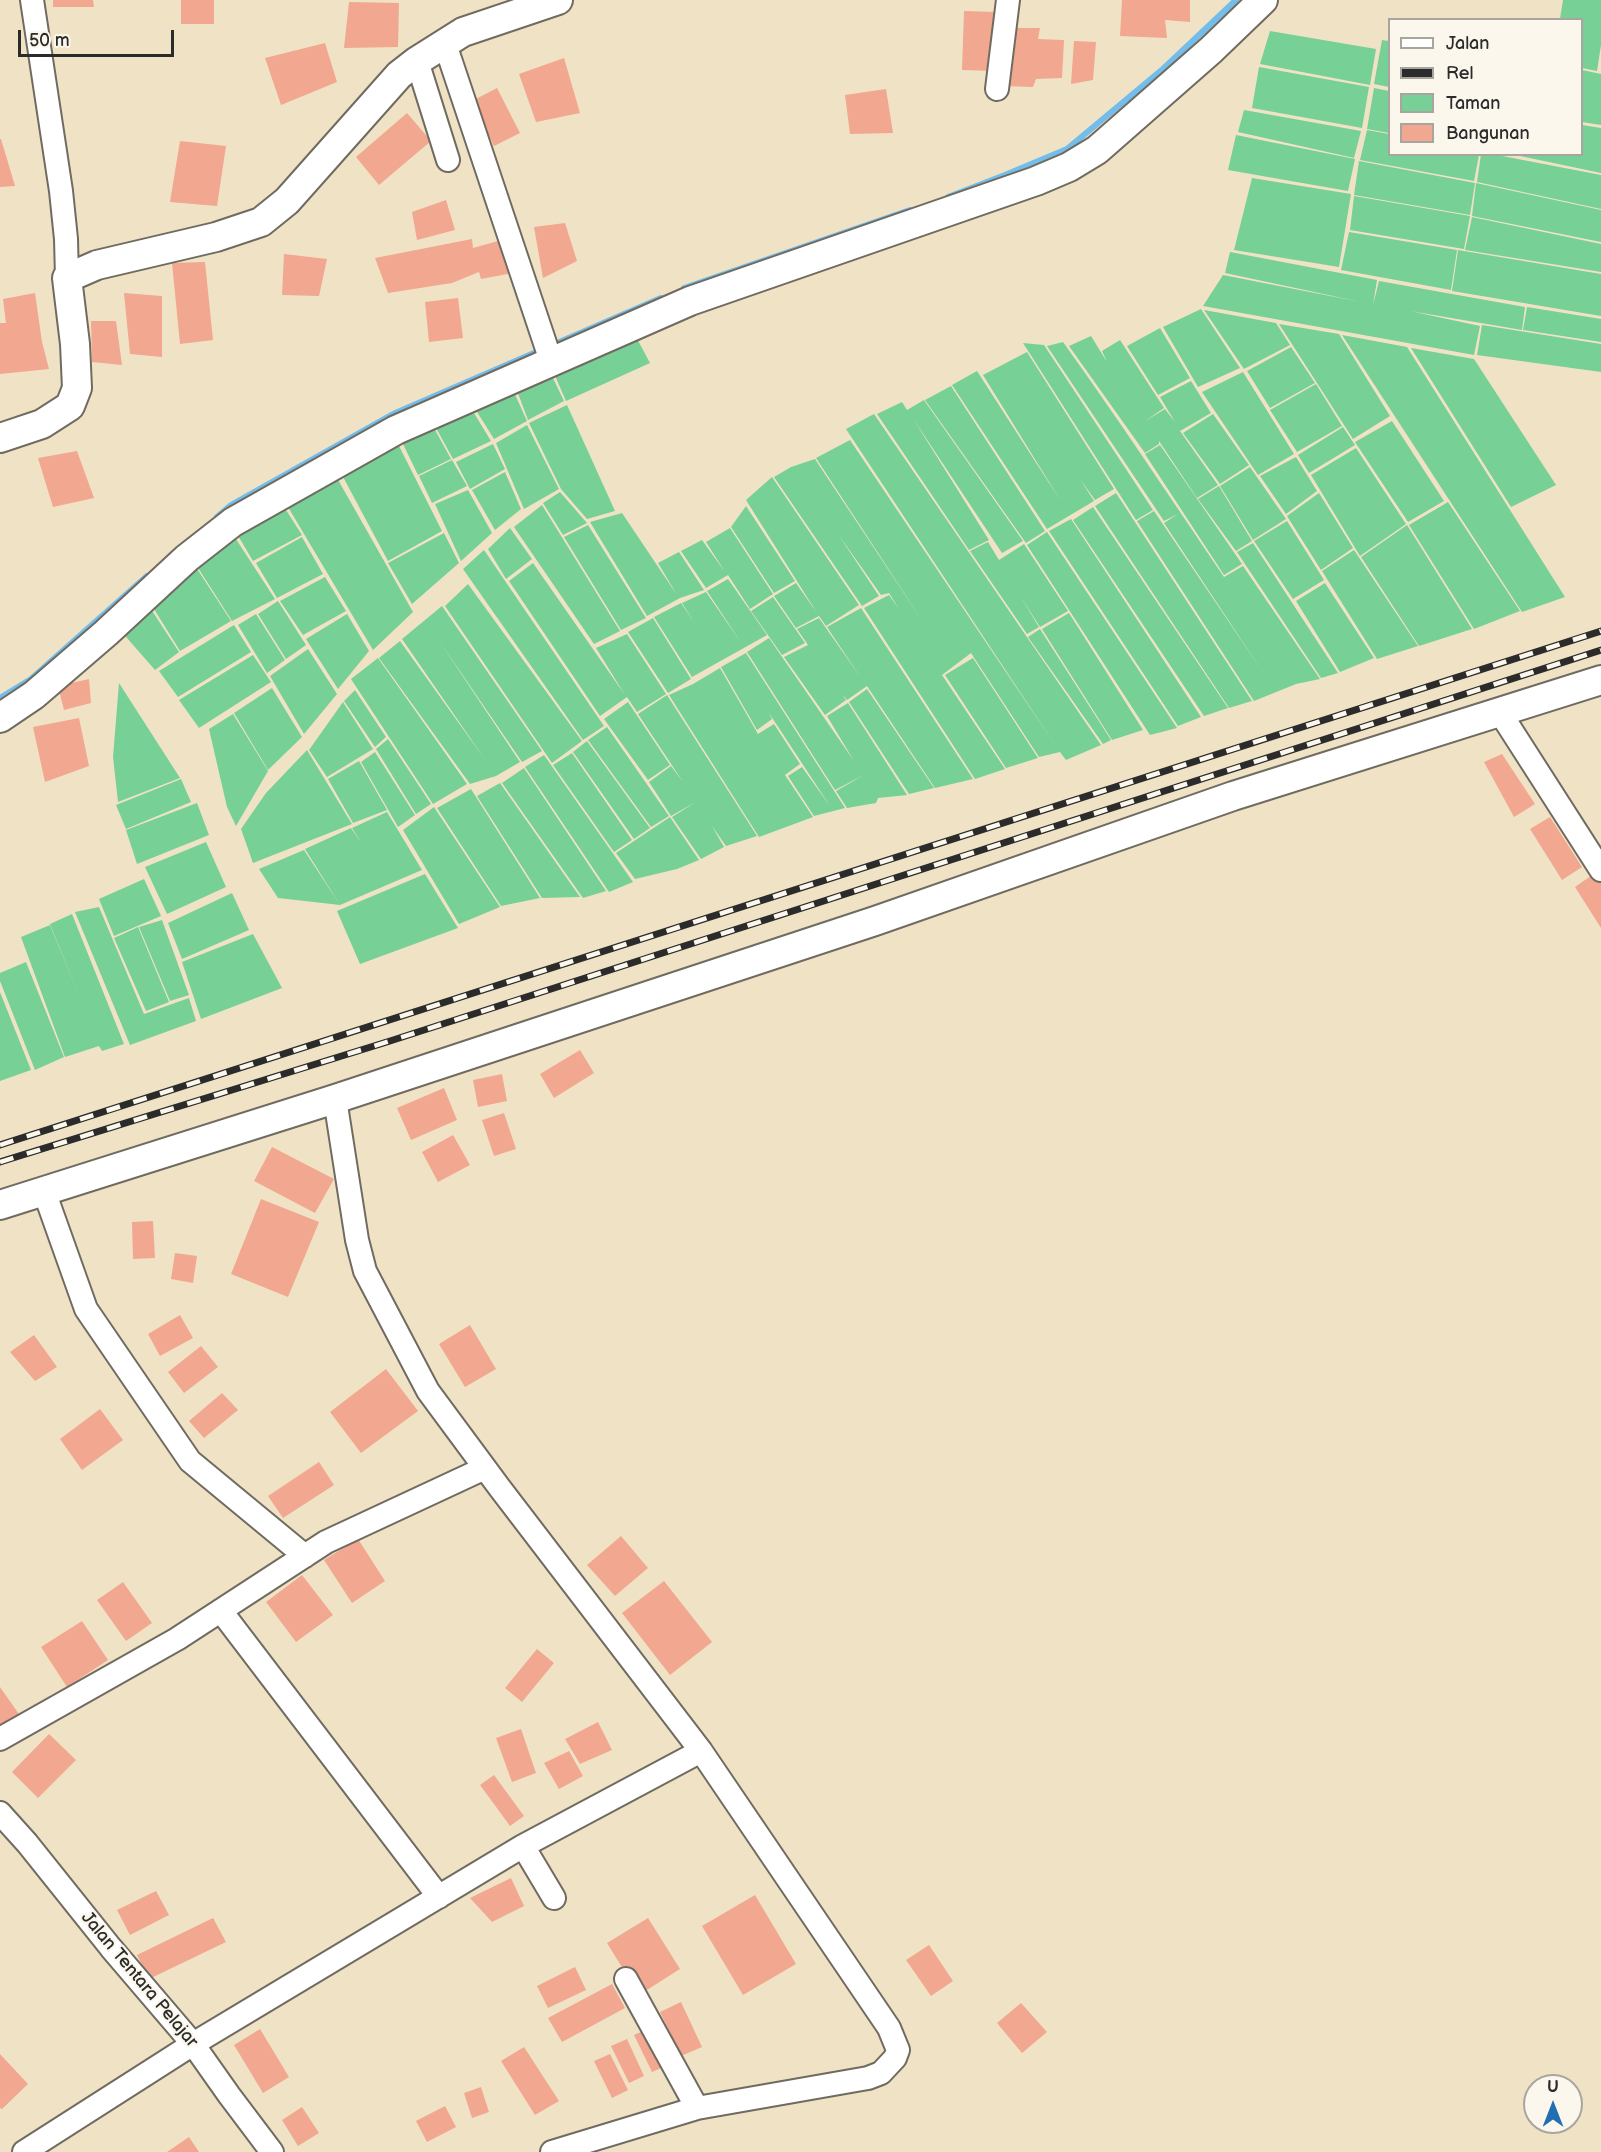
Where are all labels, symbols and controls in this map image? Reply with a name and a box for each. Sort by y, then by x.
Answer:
scale bar [21,18,177,56]
legend [1388,18,1583,156]
text: 50 m [29,30,70,51]
text: Jalan [1446,33,1489,54]
text: Rel [1446,63,1474,84]
text: Taman [1446,93,1500,114]
text: Bangunan [1446,123,1530,144]
street label: Jalan Tentara Pelajar [76,1908,202,2052]
north arrow [1523,2074,1583,2134]
text: U [1547,2078,1559,2097]

